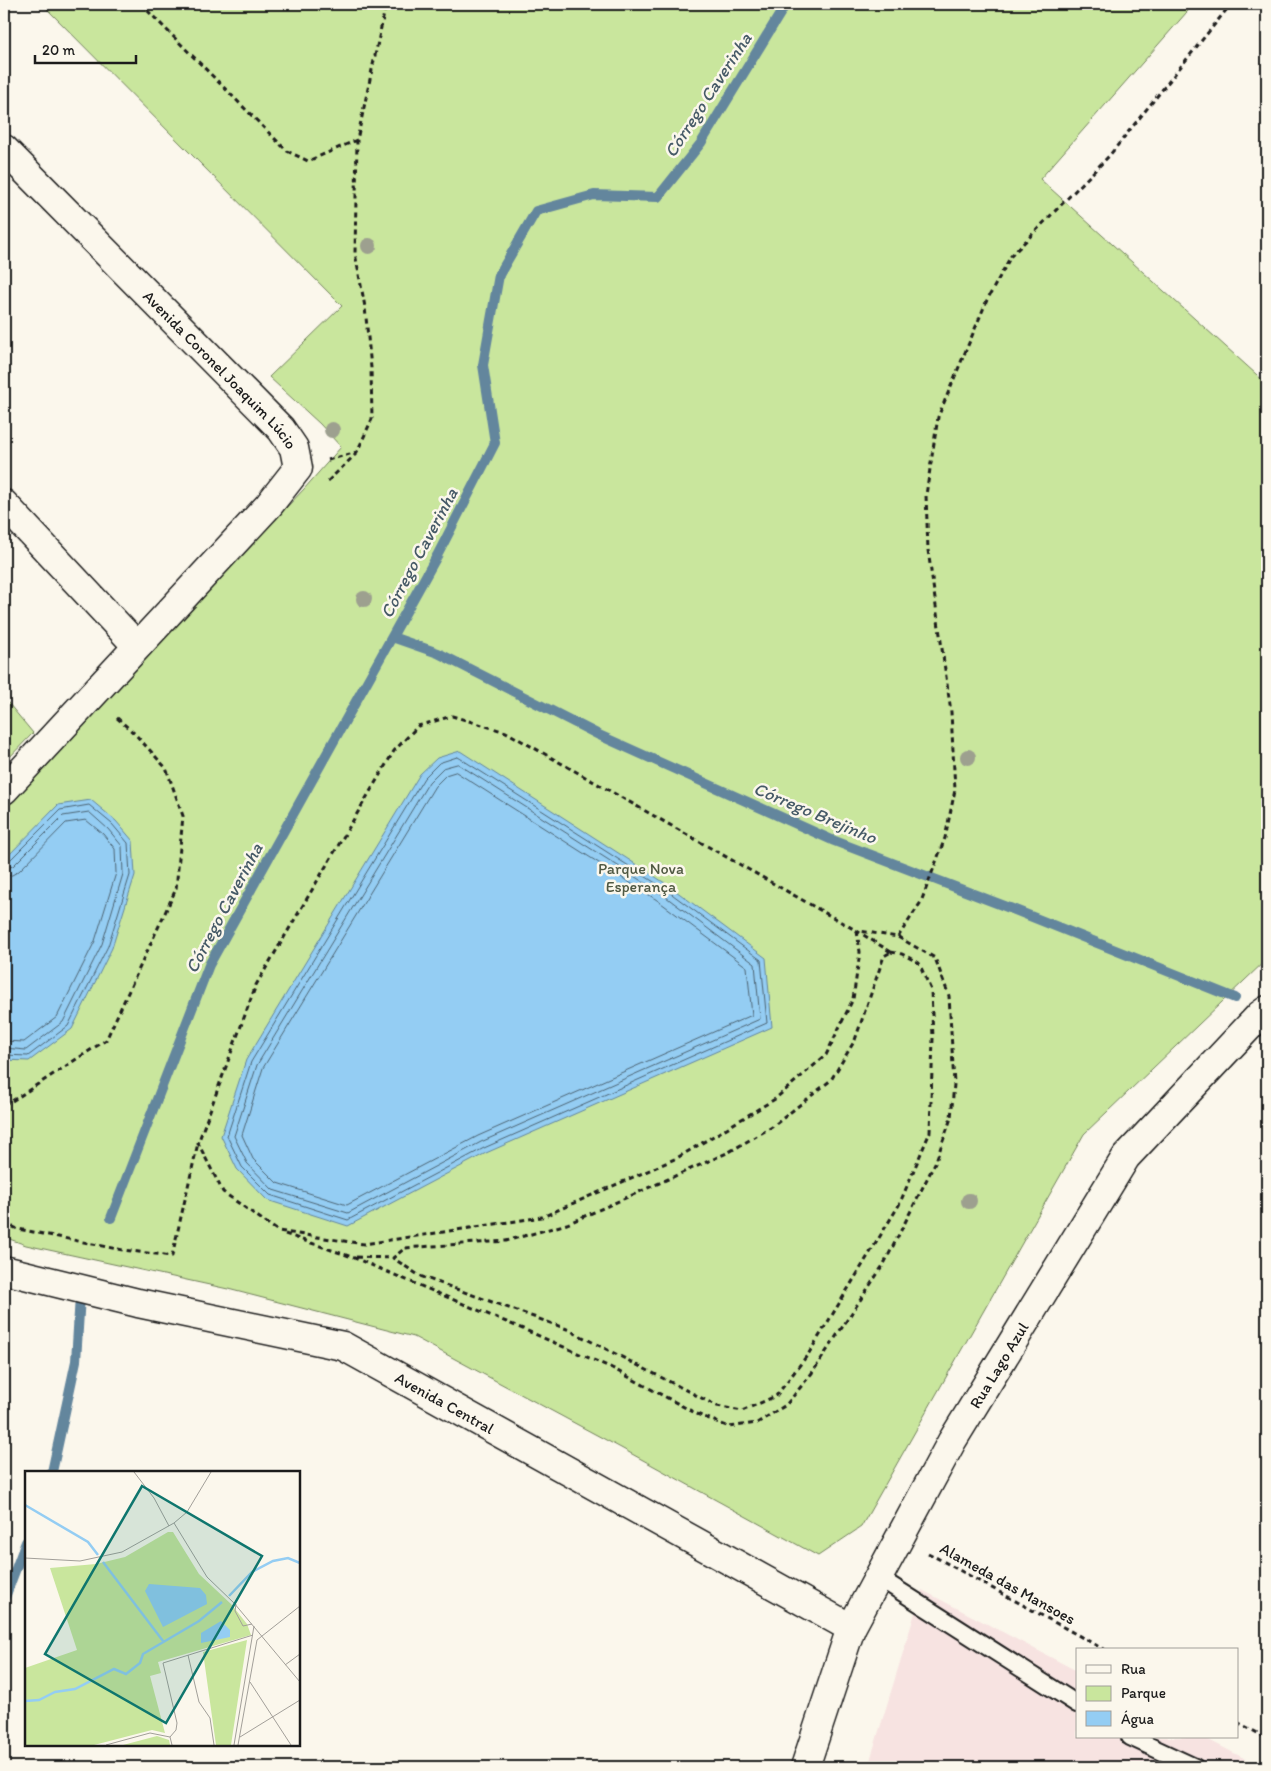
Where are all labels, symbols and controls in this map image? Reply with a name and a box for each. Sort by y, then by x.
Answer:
water label: Córrego Caverinha [660,28,757,161]
scale bar [35,32,136,64]
text: 20 m [42,41,76,59]
street label: Avenida Coronel Joaquim Lúcio [139,286,301,453]
water label: Córrego Caverinha [375,484,463,622]
water label: Córrego Brejinho [750,777,881,849]
water label: Córrego Caverinha [180,839,268,977]
park label: Parque Nova Esperança [598,859,684,896]
street label: Rua Lago Azul [965,1318,1033,1412]
street label: Avenida Central [392,1368,498,1438]
inset map [25,1471,300,1746]
street label: Alameda das Mansoes [937,1538,1079,1628]
legend [1076,1648,1238,1738]
text: Rua [1121,1660,1146,1678]
text: Parque [1121,1684,1166,1702]
text: Água [1121,1710,1155,1728]

